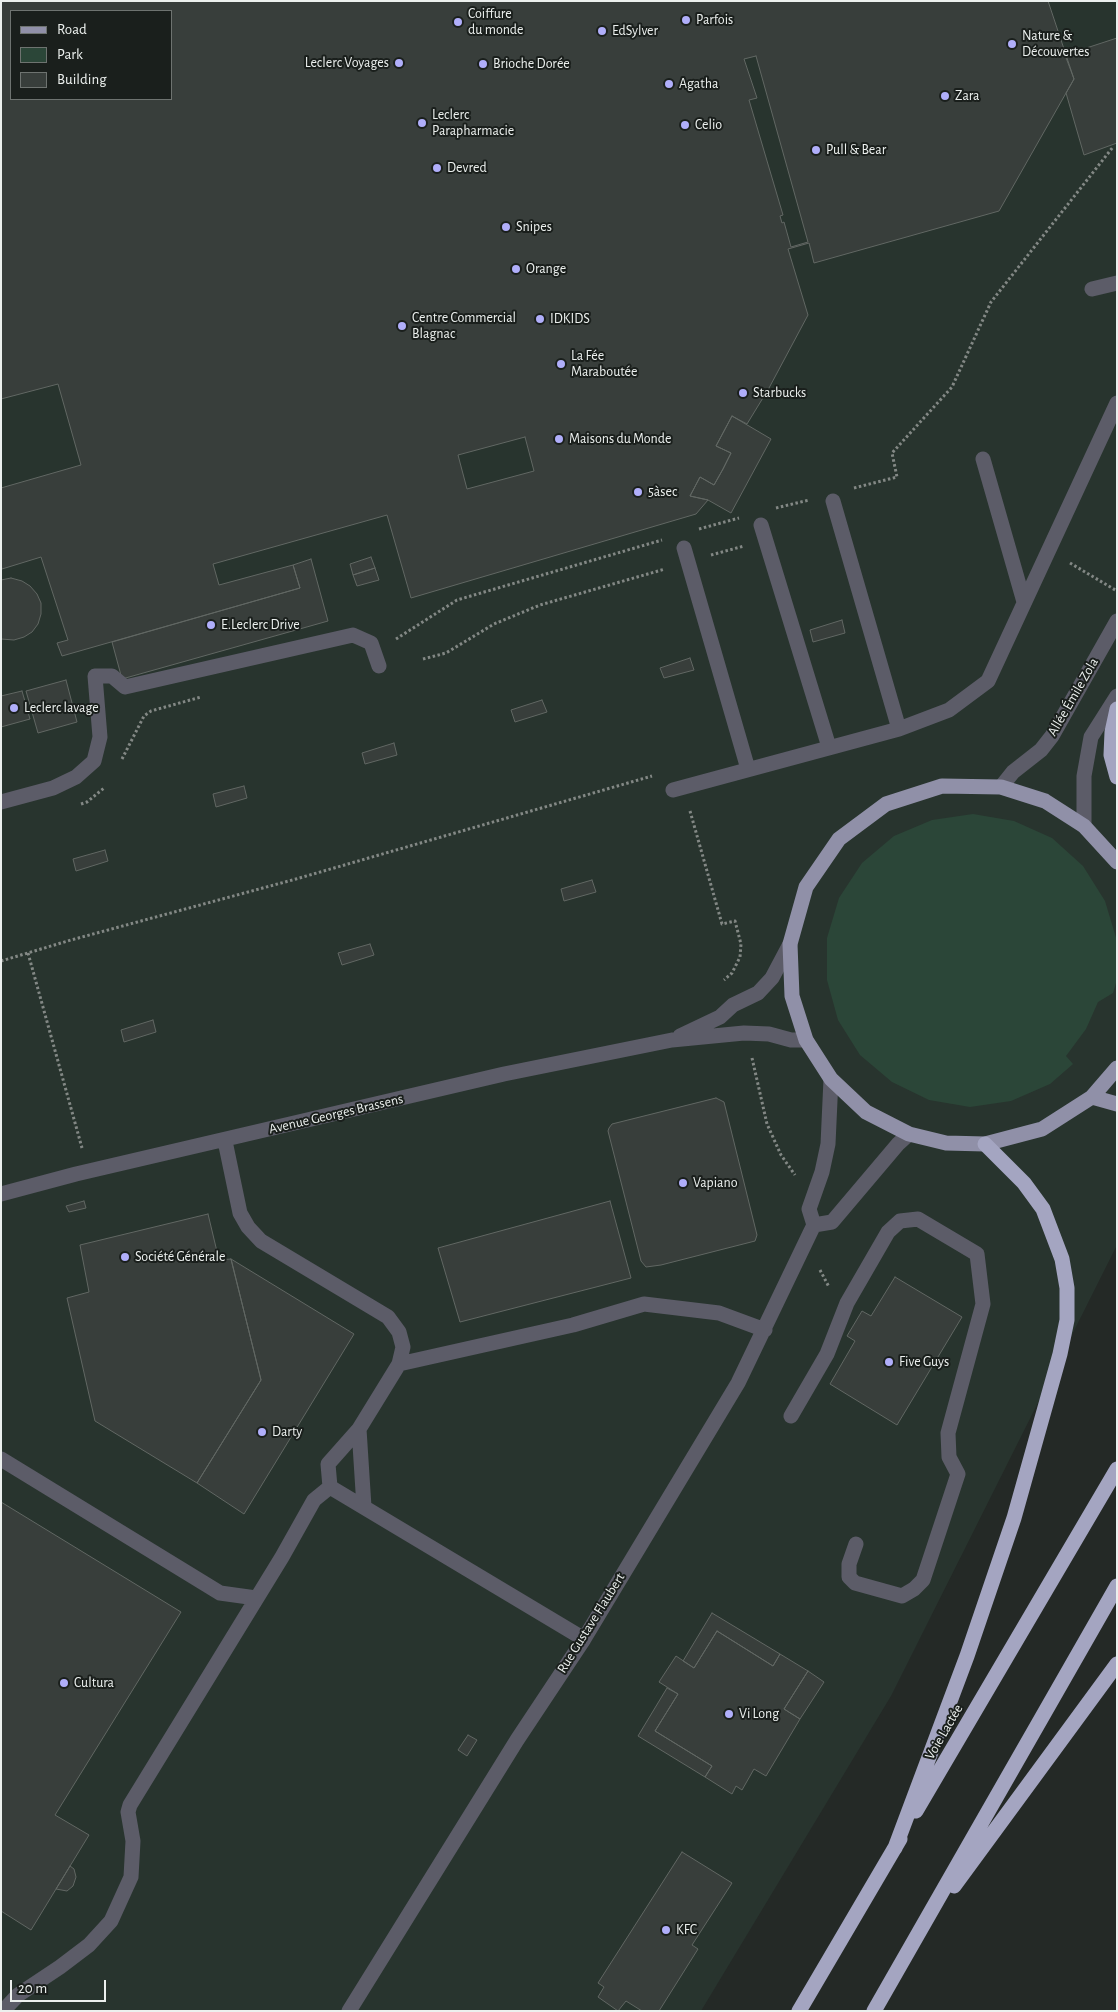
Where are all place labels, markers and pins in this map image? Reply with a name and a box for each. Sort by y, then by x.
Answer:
place label: Coiffure du monde [468,6,524,38]
place label: Parfois [696,12,733,28]
marker: Parfois [680,14,692,26]
marker: Coiffure du monde [452,16,464,28]
place label: EdSylver [612,23,658,39]
marker: EdSylver [596,25,608,37]
place label: Nature & Découvertes [1022,28,1089,60]
marker: Nature & Découvertes [1006,38,1018,50]
place label: Leclerc Voyages [305,55,389,71]
place label: Brioche Dorée [493,56,570,72]
marker: Leclerc Voyages [393,57,405,69]
marker: Brioche Dorée [477,58,489,70]
place label: Agatha [679,76,718,92]
marker: Agatha [663,78,675,90]
place label: Zara [955,88,980,104]
marker: Zara [939,90,951,102]
place label: Leclerc Parapharmacie [432,107,514,140]
marker: Leclerc Parapharmacie [416,117,428,129]
place label: Celio [695,117,722,133]
marker: Celio [679,119,691,131]
place label: Pull & Bear [826,142,886,158]
marker: Pull & Bear [810,144,822,156]
place label: Devred [447,160,487,176]
marker: Devred [431,162,443,174]
place label: Snipes [516,219,552,235]
marker: Snipes [500,221,512,233]
place label: Orange [526,261,566,277]
marker: Orange [510,263,522,275]
place label: Centre Commercial Blagnac [412,310,516,342]
place label: IDKIDS [550,311,590,327]
marker: IDKIDS [534,313,546,325]
marker: Centre Commercial Blagnac [396,320,408,332]
place label: La Fée Maraboutée [571,348,637,381]
marker: La Fée Maraboutée [555,358,567,370]
place label: Starbucks [753,385,806,401]
marker: Starbucks [737,387,749,399]
place label: Maisons du Monde [569,431,672,447]
marker: Maisons du Monde [553,433,565,445]
place label: 5àsec [648,484,677,500]
marker: 5àsec [632,486,644,498]
place label: E.Leclerc Drive [221,617,300,633]
marker: E.Leclerc Drive [205,619,217,631]
place label: Leclerc lavage [24,700,99,716]
marker: Leclerc lavage [8,702,20,714]
place label: Vapiano [693,1175,738,1191]
marker: Vapiano [677,1177,689,1189]
place label: Société Générale [135,1249,225,1265]
marker: Société Générale [119,1251,131,1263]
place label: Five Guys [899,1354,949,1370]
marker: Five Guys [883,1356,895,1368]
place label: Darty [272,1424,302,1440]
marker: Darty [256,1426,268,1438]
place label: Cultura [74,1675,114,1691]
marker: Cultura [58,1677,70,1689]
place label: Vi Long [739,1706,779,1722]
marker: Vi Long [723,1708,735,1720]
place label: KFC [676,1922,697,1938]
marker: KFC [660,1924,672,1936]

